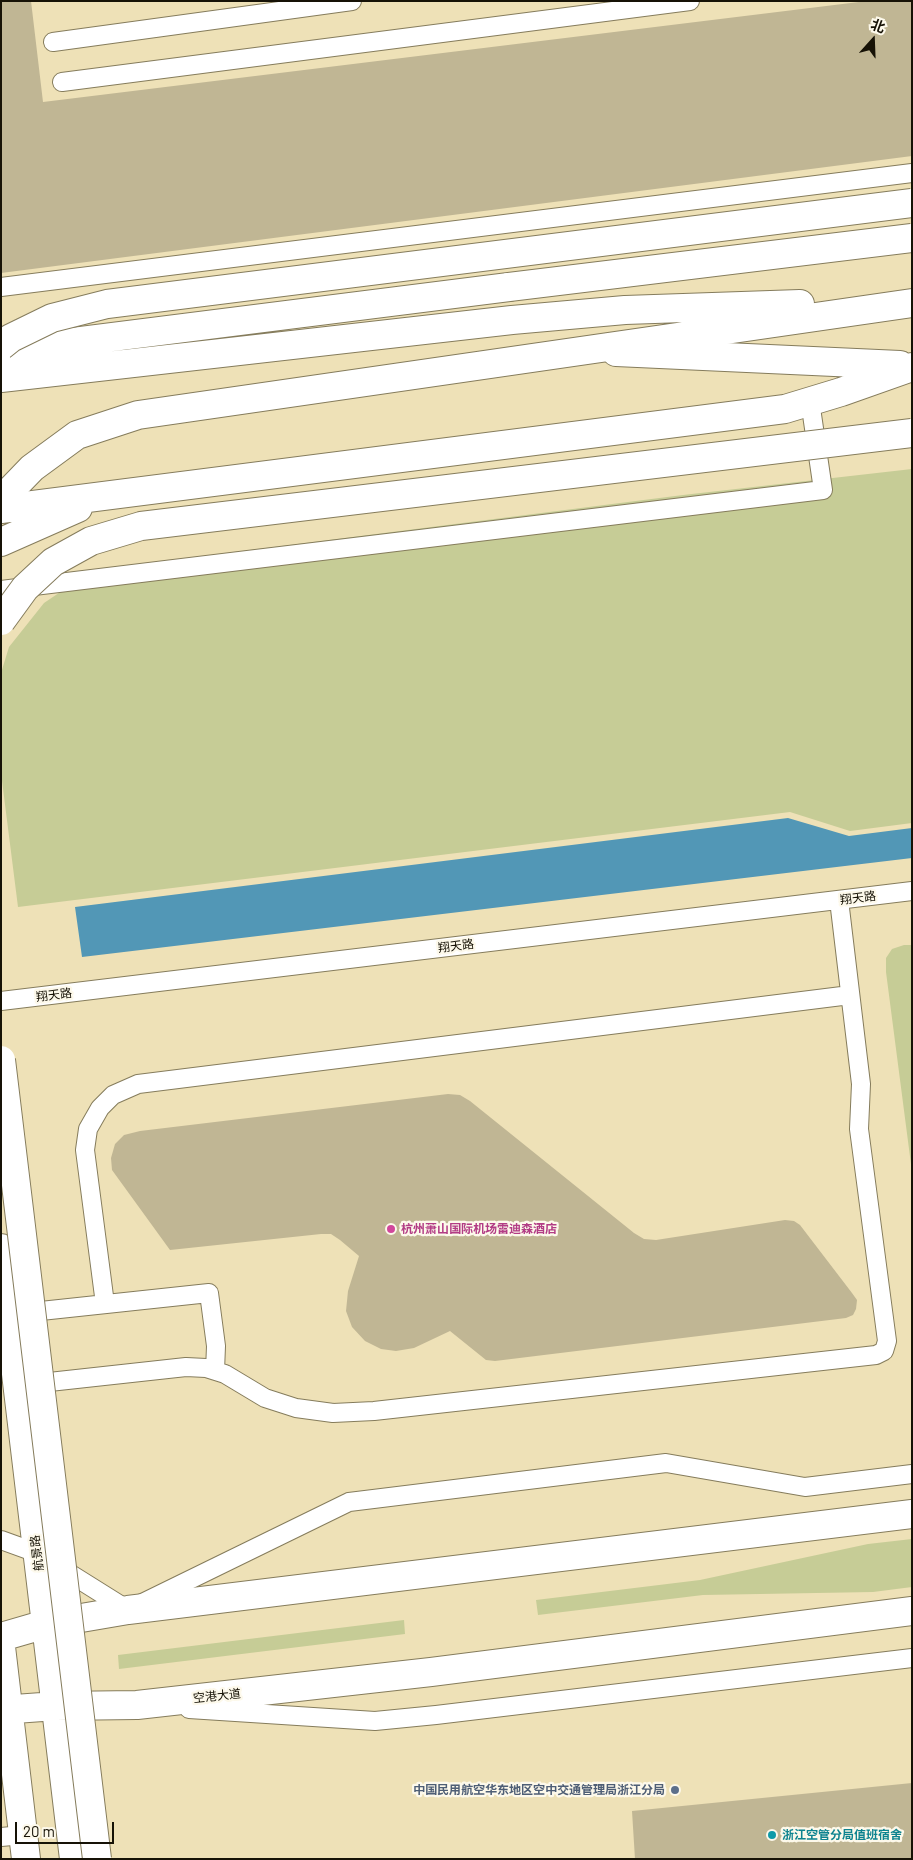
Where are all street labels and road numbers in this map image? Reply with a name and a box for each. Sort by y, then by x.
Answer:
street label: 翔天路 [839,889,877,907]
street label: 翔天路 [437,937,475,955]
street label: 翔天路 [35,986,73,1004]
street label: 航景路 [28,1534,46,1572]
street label: 空港大道 [192,1686,242,1706]

